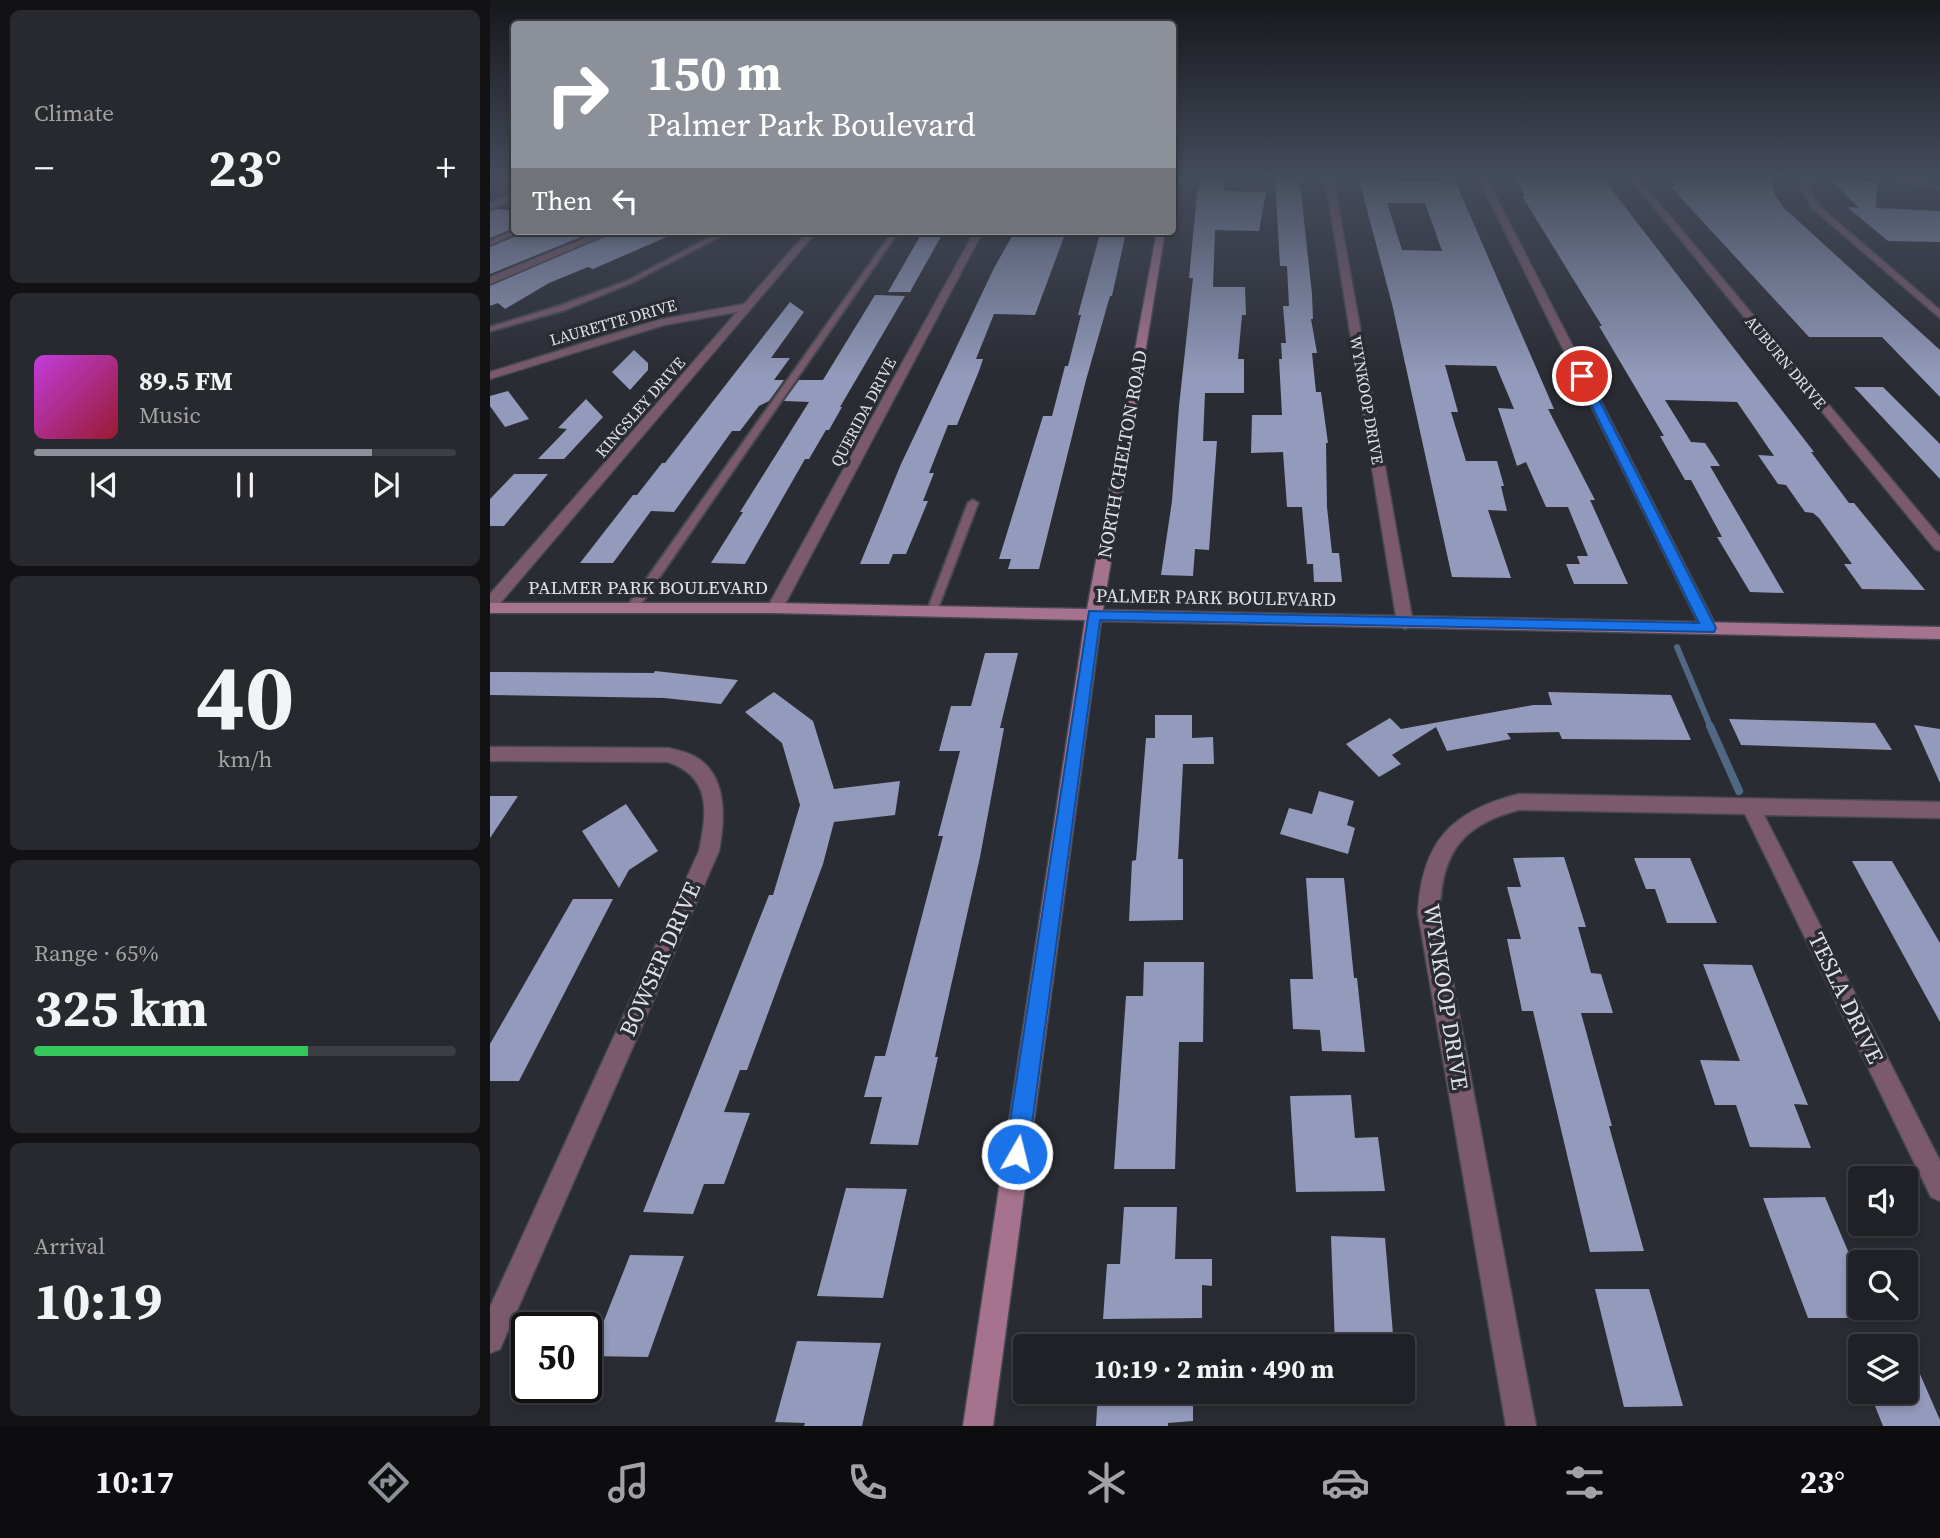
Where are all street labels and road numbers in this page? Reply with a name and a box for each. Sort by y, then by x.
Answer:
street label: LAURETTE DRIVE [547,293,679,351]
street label: AUBURN DRIVE [1741,311,1832,414]
street label: WYNKOOP DRIVE [1345,334,1389,467]
street label: NORTH CHELTON ROAD [1091,348,1153,560]
street label: KINGSLEY DRIVE [590,352,690,462]
street label: QUERIDA DRIVE [825,353,901,470]
street label: PALMER PARK BOULEVARD [528,574,768,600]
street label: PALMER PARK BOULEVARD [1096,582,1336,612]
street label: BOWSER DRIVE [612,877,708,1041]
street label: WYNKOOP DRIVE [1416,902,1476,1092]
street label: TESLA DRIVE [1800,927,1892,1069]

